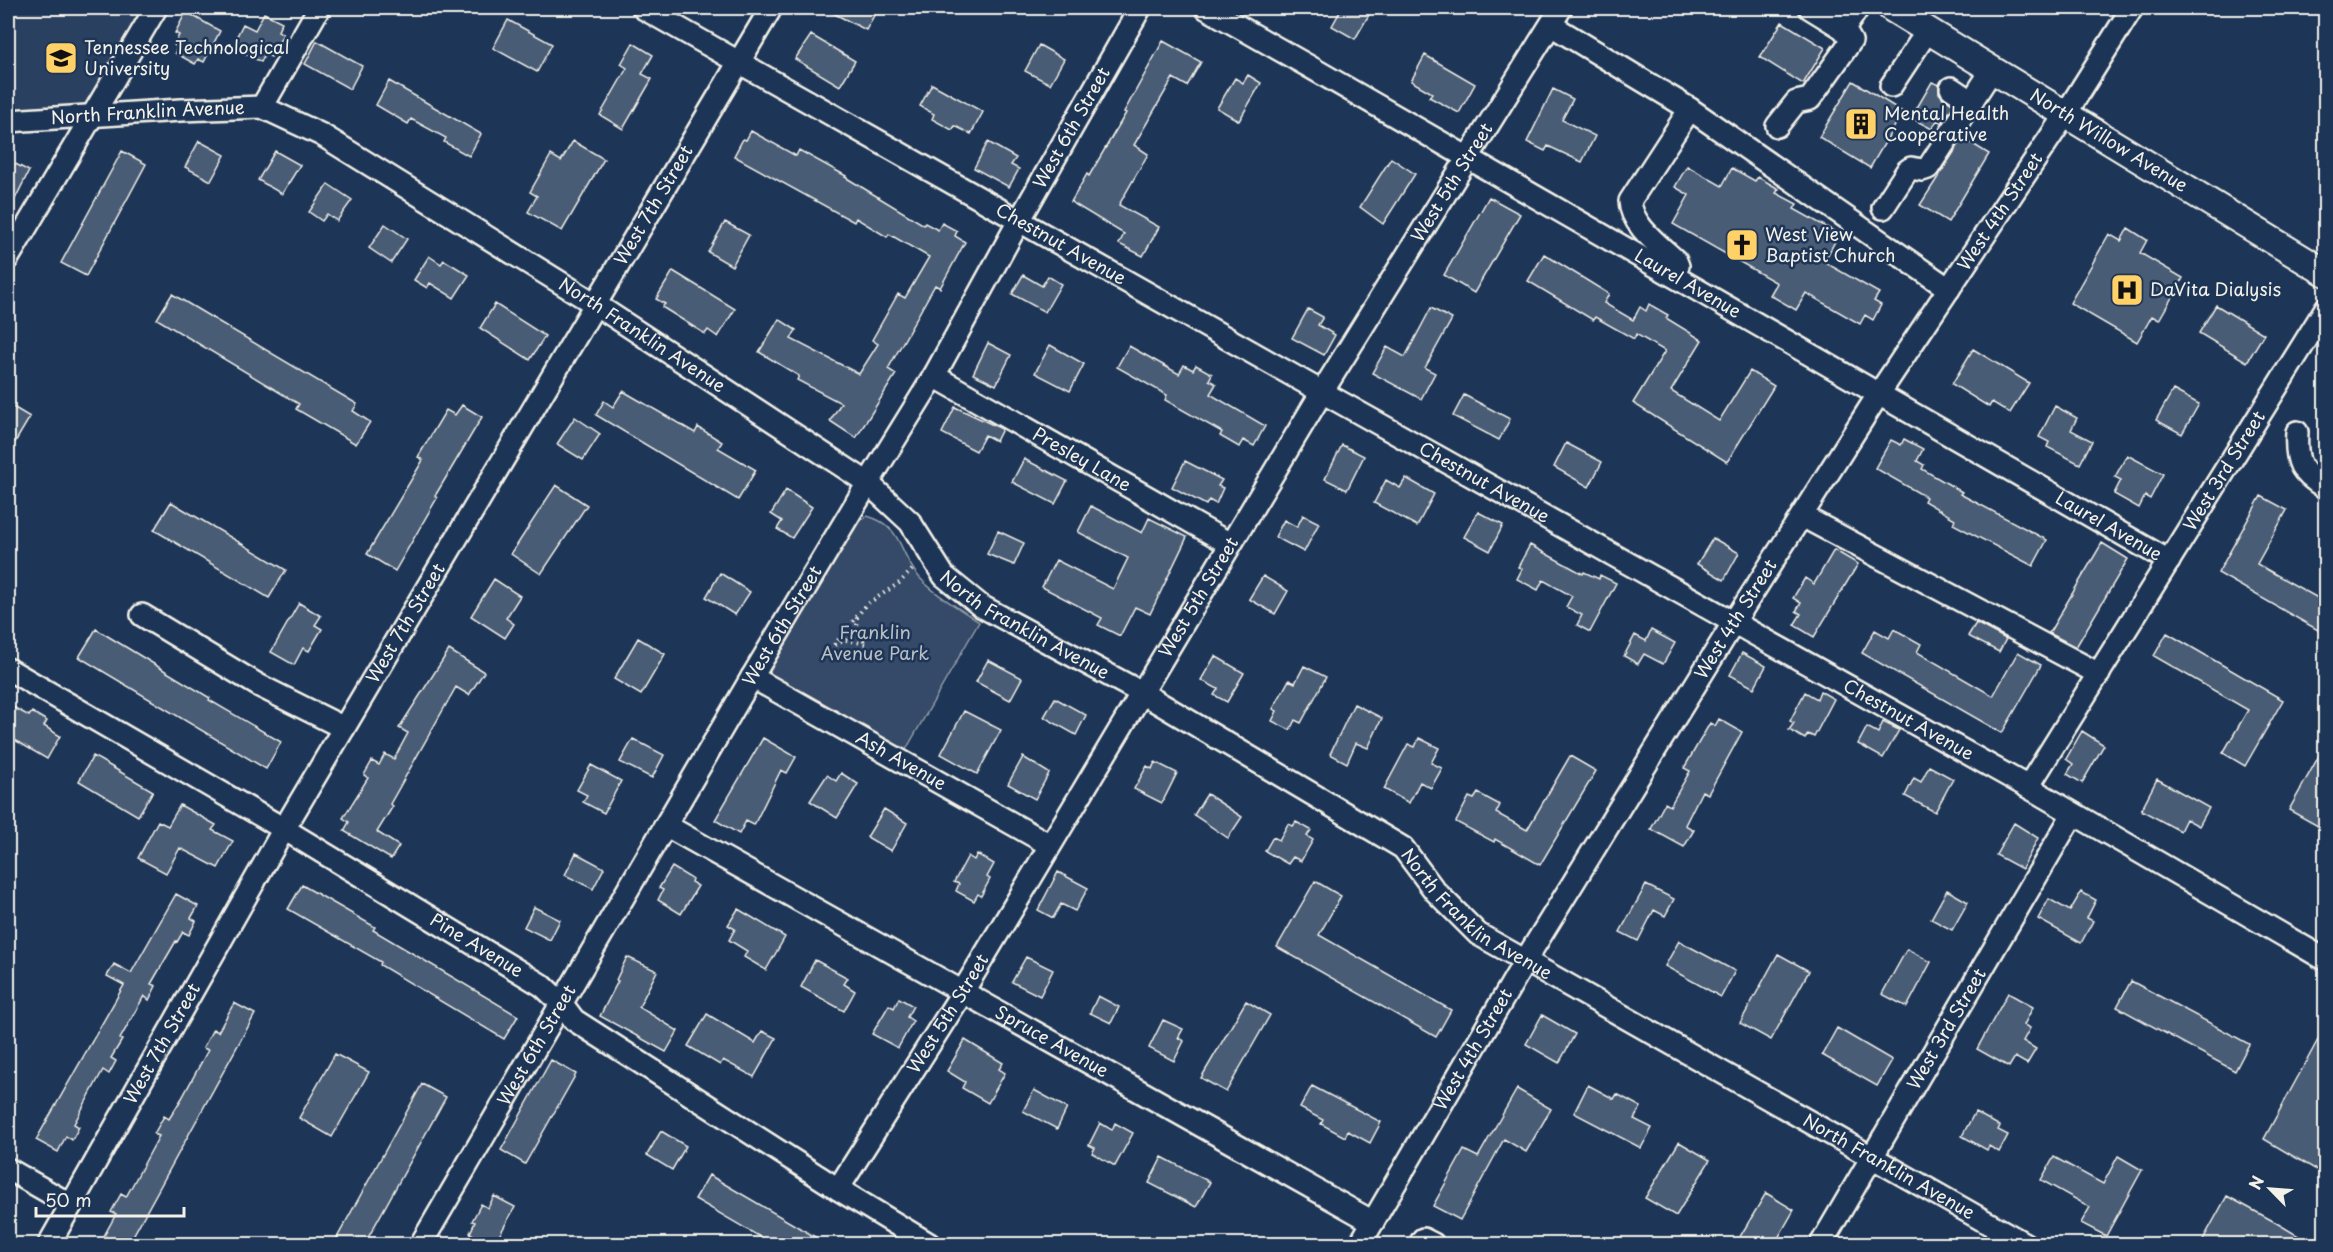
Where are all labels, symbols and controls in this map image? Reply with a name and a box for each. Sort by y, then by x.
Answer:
place label: Tennessee Technological University [84,33,290,81]
school or university icon: Tennessee Technological University [43,40,79,76]
street label: West 6th Street [1025,61,1116,193]
street label: North Willow Avenue [2025,81,2194,198]
street label: North Franklin Avenue [50,93,245,130]
place label: Mental Health Cooperative [1884,99,2009,147]
building icon: Mental Health Cooperative [1843,106,1879,142]
street label: West 5th Street [1403,117,1498,247]
street label: West 7th Street [606,139,699,270]
street label: West 4th Street [1950,146,2048,275]
street label: Chestnut Avenue [991,195,1132,291]
place label: West View Baptist Church [1765,220,1895,268]
church icon: West View Baptist Church [1724,227,1760,263]
street label: Laurel Avenue [1630,241,1747,324]
street label: North Franklin Avenue [554,270,732,398]
hospital icon: DaVita Dialysis [2109,272,2145,308]
place label: DaVita Dialysis [2150,275,2281,302]
street label: West 3rd Street [2176,405,2271,536]
street label: Presley Lane [1028,420,1137,497]
street label: Chestnut Avenue [1415,434,1555,529]
street label: Laurel Avenue [2051,484,2168,567]
street label: West 5th Street [1151,531,1244,662]
street label: West 4th Street [1687,553,1783,684]
street label: West 7th Street [359,557,451,688]
street label: West 6th Street [735,560,828,690]
street label: North Franklin Avenue [935,563,1115,685]
park label: Franklin Avenue Park [821,618,929,666]
street label: Chestnut Avenue [1839,671,1980,766]
street label: Ash Avenue [851,723,952,796]
street label: North Franklin Avenue [1396,842,1558,985]
street label: Pine Avenue [425,906,529,983]
street label: West 5th Street [900,948,995,1078]
street label: West 3rd Street [1899,962,1992,1094]
street label: West 7th Street [116,978,206,1109]
street label: West 6th Street [490,979,582,1110]
street label: West 4th Street [1426,983,1518,1115]
street label: Spruce Avenue [991,998,1114,1083]
street label: North Franklin Avenue [1798,1106,1981,1225]
north arrow [2240,1159,2300,1219]
text: N [2242,1171,2269,1193]
scale bar [36,1180,184,1218]
text: 50 m [45,1186,92,1213]

